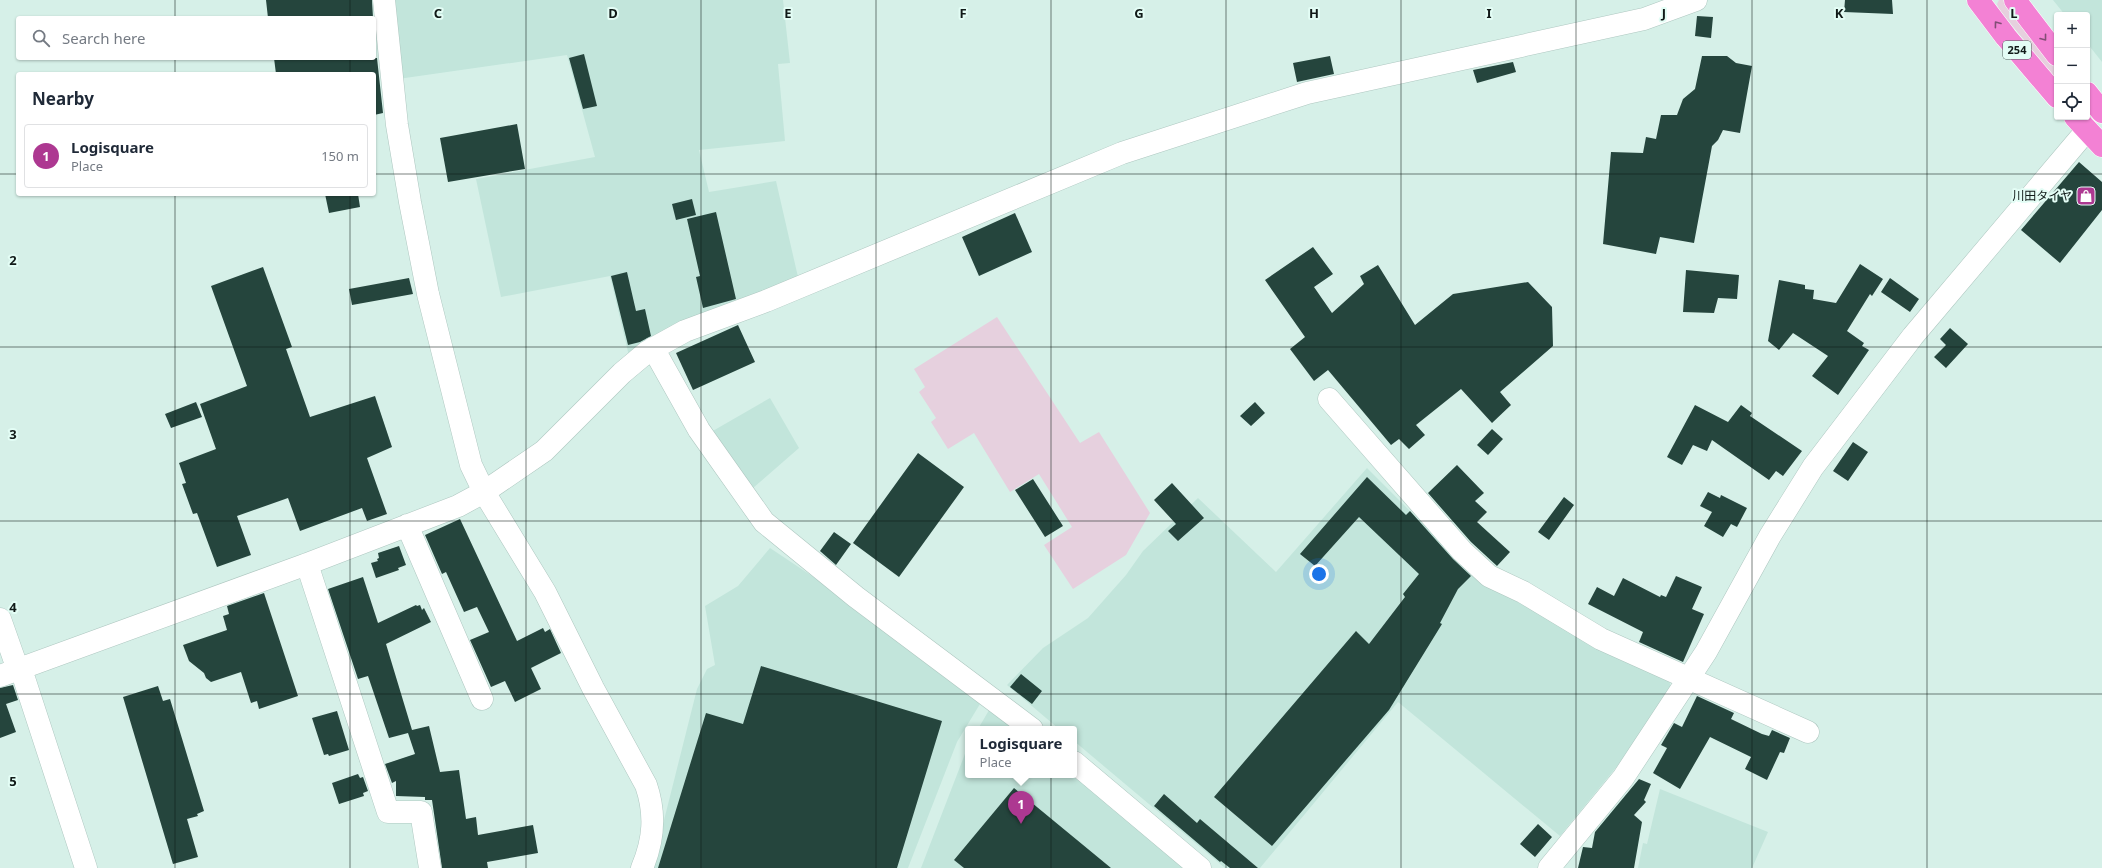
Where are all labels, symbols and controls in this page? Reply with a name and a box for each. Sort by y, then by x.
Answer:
text: C [434,4,442,22]
text: D [608,4,618,22]
text: E [784,4,792,22]
text: F [959,4,967,22]
text: G [1134,4,1144,22]
text: H [1309,4,1319,22]
text: I [1486,4,1492,22]
text: J [1661,4,1666,22]
text: K [1835,4,1844,22]
text: L [2010,4,2018,22]
map controls [2054,12,2090,120]
button: + [2054,12,2090,48]
search box [16,16,376,60]
one-way arrow [1994,22,2001,29]
icon: search [30,27,52,49]
text: Search here [62,28,145,48]
one-way arrow [2040,34,2047,41]
road number: 254 [2003,41,2031,59]
button: − [2054,48,2090,84]
button: locate [2054,84,2090,120]
text: Nearby [32,87,94,110]
text: Logisquare [71,137,154,157]
text: 1 [42,147,50,165]
text: 150 m [321,147,359,165]
text: Place [71,157,103,175]
shop icon: 川田タイヤ [2075,185,2097,207]
place label: 川田タイヤ [2012,187,2072,204]
text: 2 [9,251,17,269]
text: 3 [9,425,17,443]
your location [1309,564,1329,584]
text: 4 [9,598,17,616]
popup [965,726,1077,778]
text: Logisquare [980,733,1062,753]
text: Place [980,753,1012,771]
text: 5 [9,772,17,790]
pin: 1 [1008,791,1034,824]

